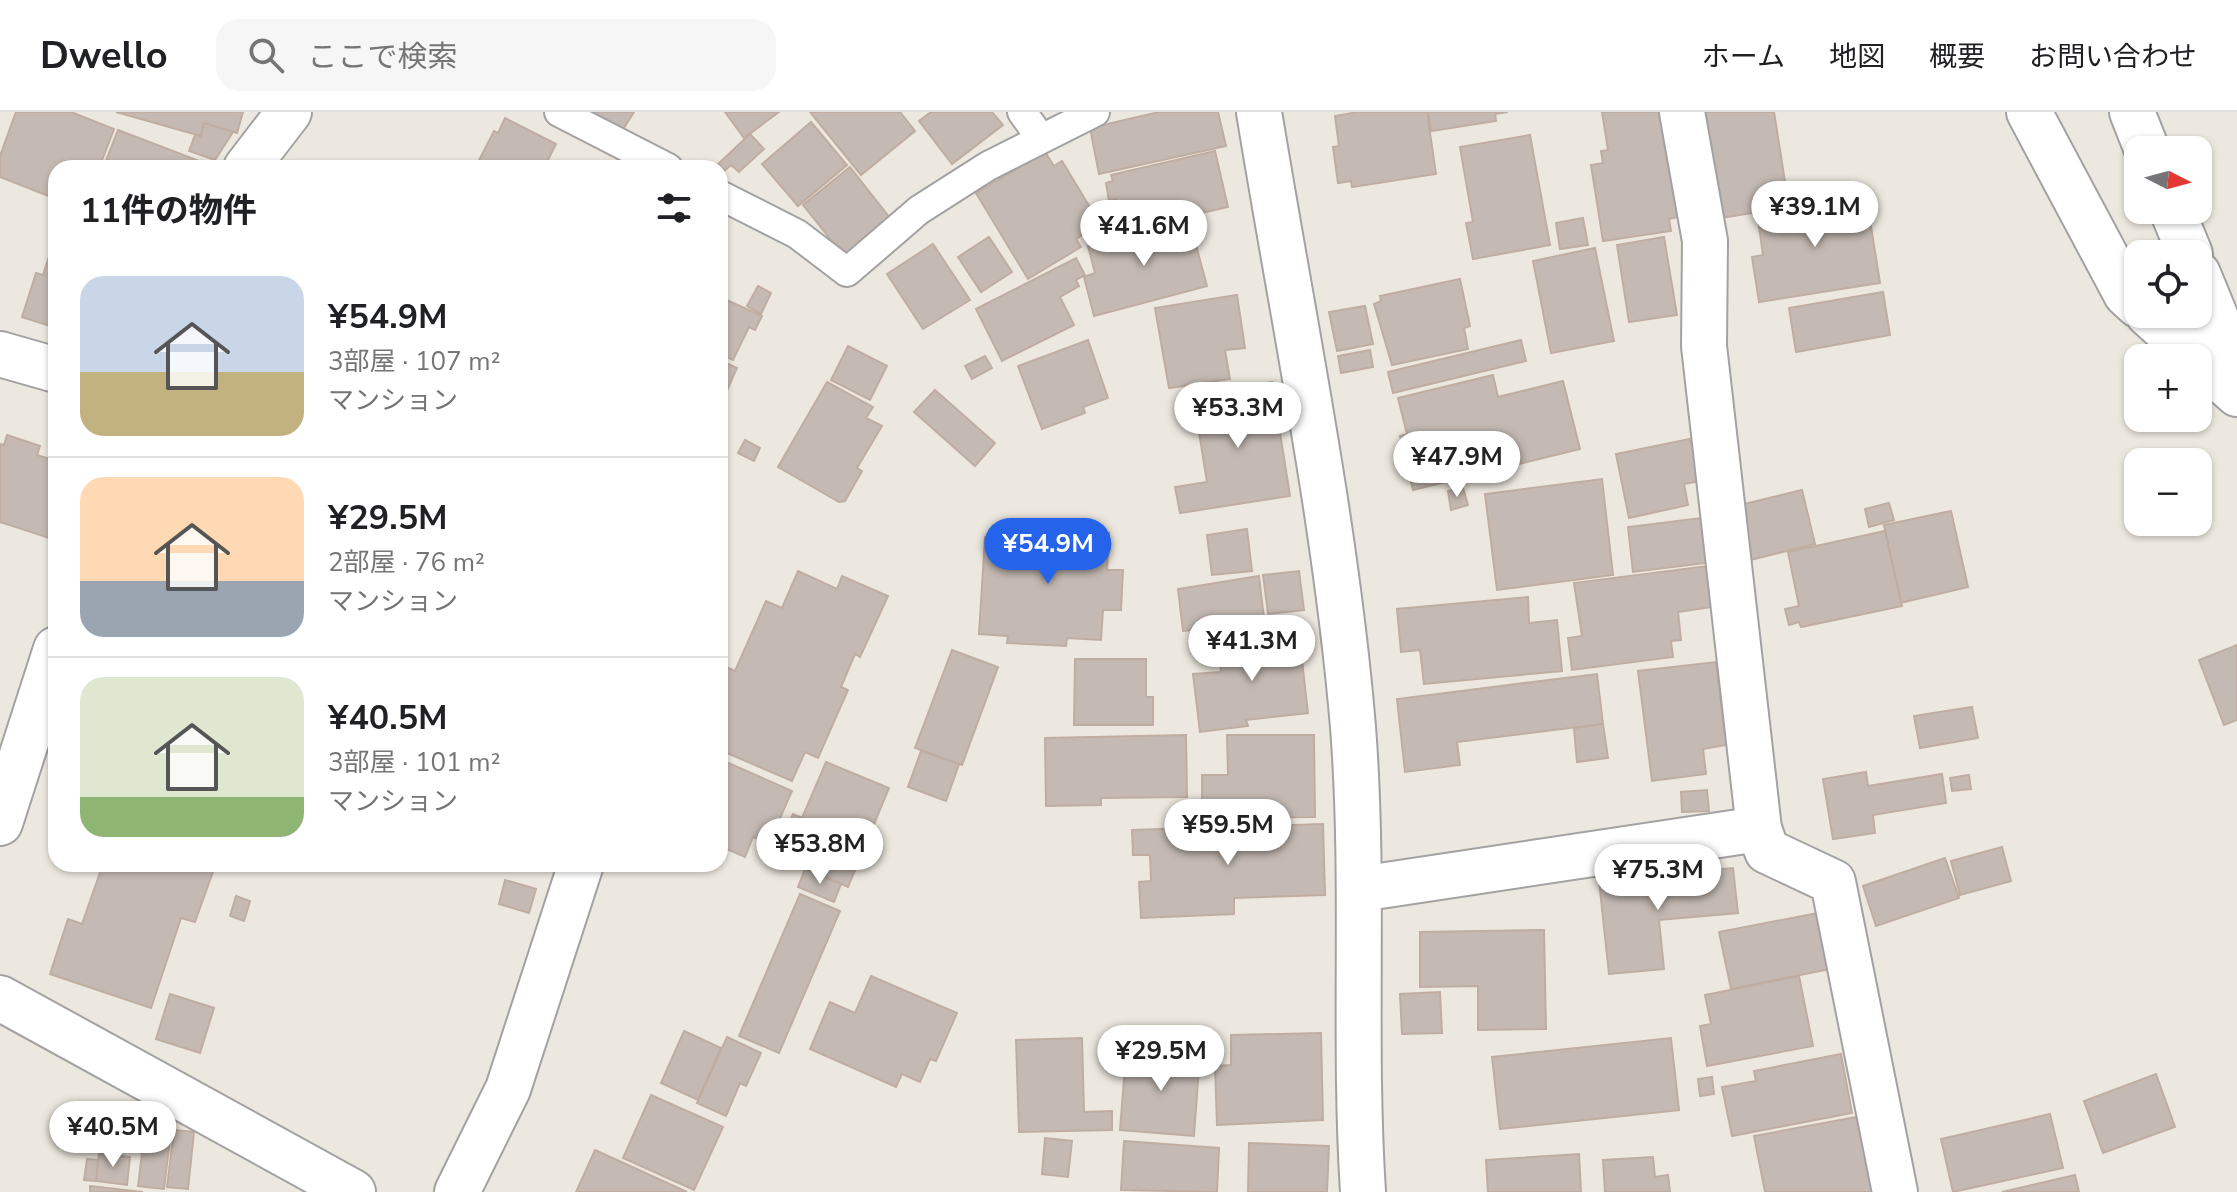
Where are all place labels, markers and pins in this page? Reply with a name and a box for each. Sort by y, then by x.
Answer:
pin: ¥39.1M [1750,181,1880,249]
pin: ¥41.6M [1079,200,1209,268]
pin: ¥53.3M [1173,382,1303,450]
pin: ¥47.9M [1392,431,1522,499]
pin: ¥54.9M [983,518,1113,586]
pin: ¥41.3M [1187,615,1317,683]
pin: ¥59.5M [1163,799,1293,867]
pin: ¥53.8M [755,818,885,886]
pin: ¥75.3M [1593,844,1723,912]
pin: ¥29.5M [1096,1025,1226,1093]
pin: ¥40.5M [48,1101,178,1169]

